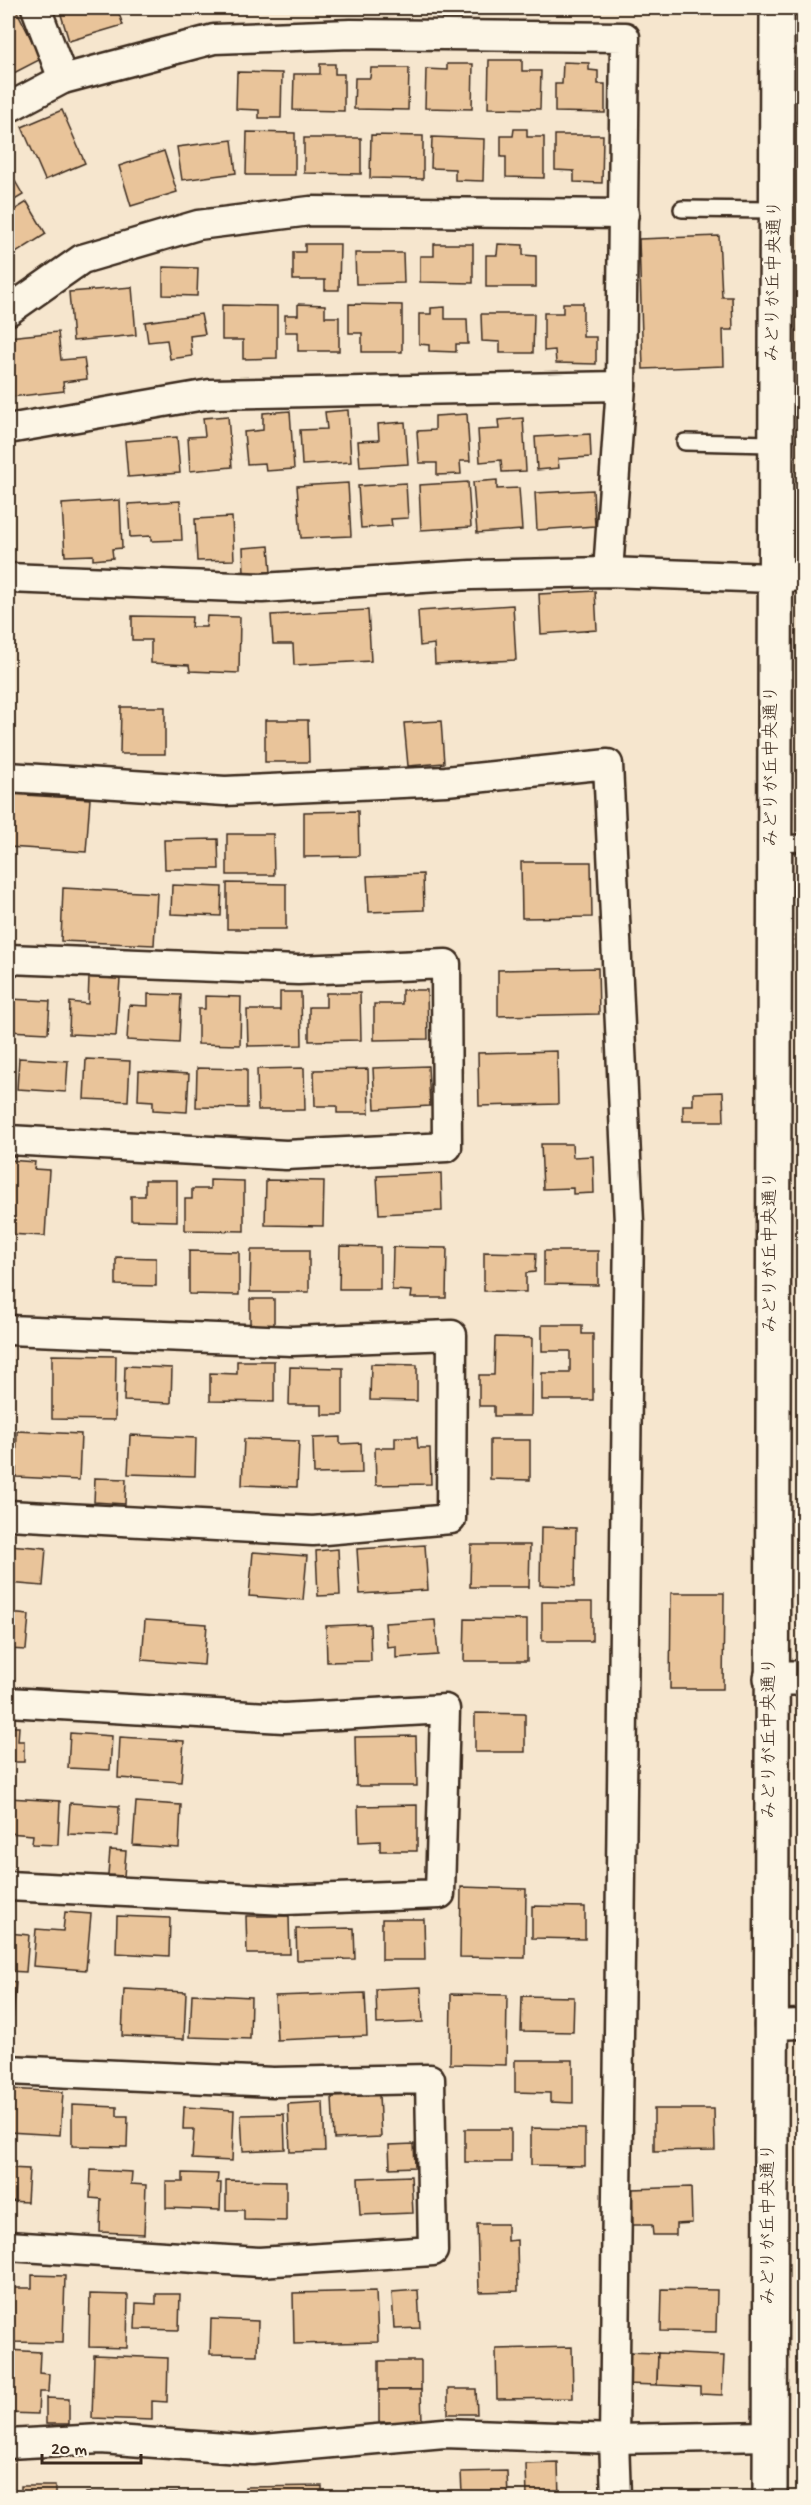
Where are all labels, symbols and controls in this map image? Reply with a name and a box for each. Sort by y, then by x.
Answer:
street label: みどりが丘中央通り [762,200,787,362]
street label: みどりが丘中央通り [761,685,783,847]
street label: みどりが丘中央通り [760,1171,782,1333]
street label: みどりが丘中央通り [759,1657,781,1819]
street label: みどりが丘中央通り [758,2143,780,2305]
scale bar [42,2427,141,2465]
text: 20 m [51,2440,87,2461]

